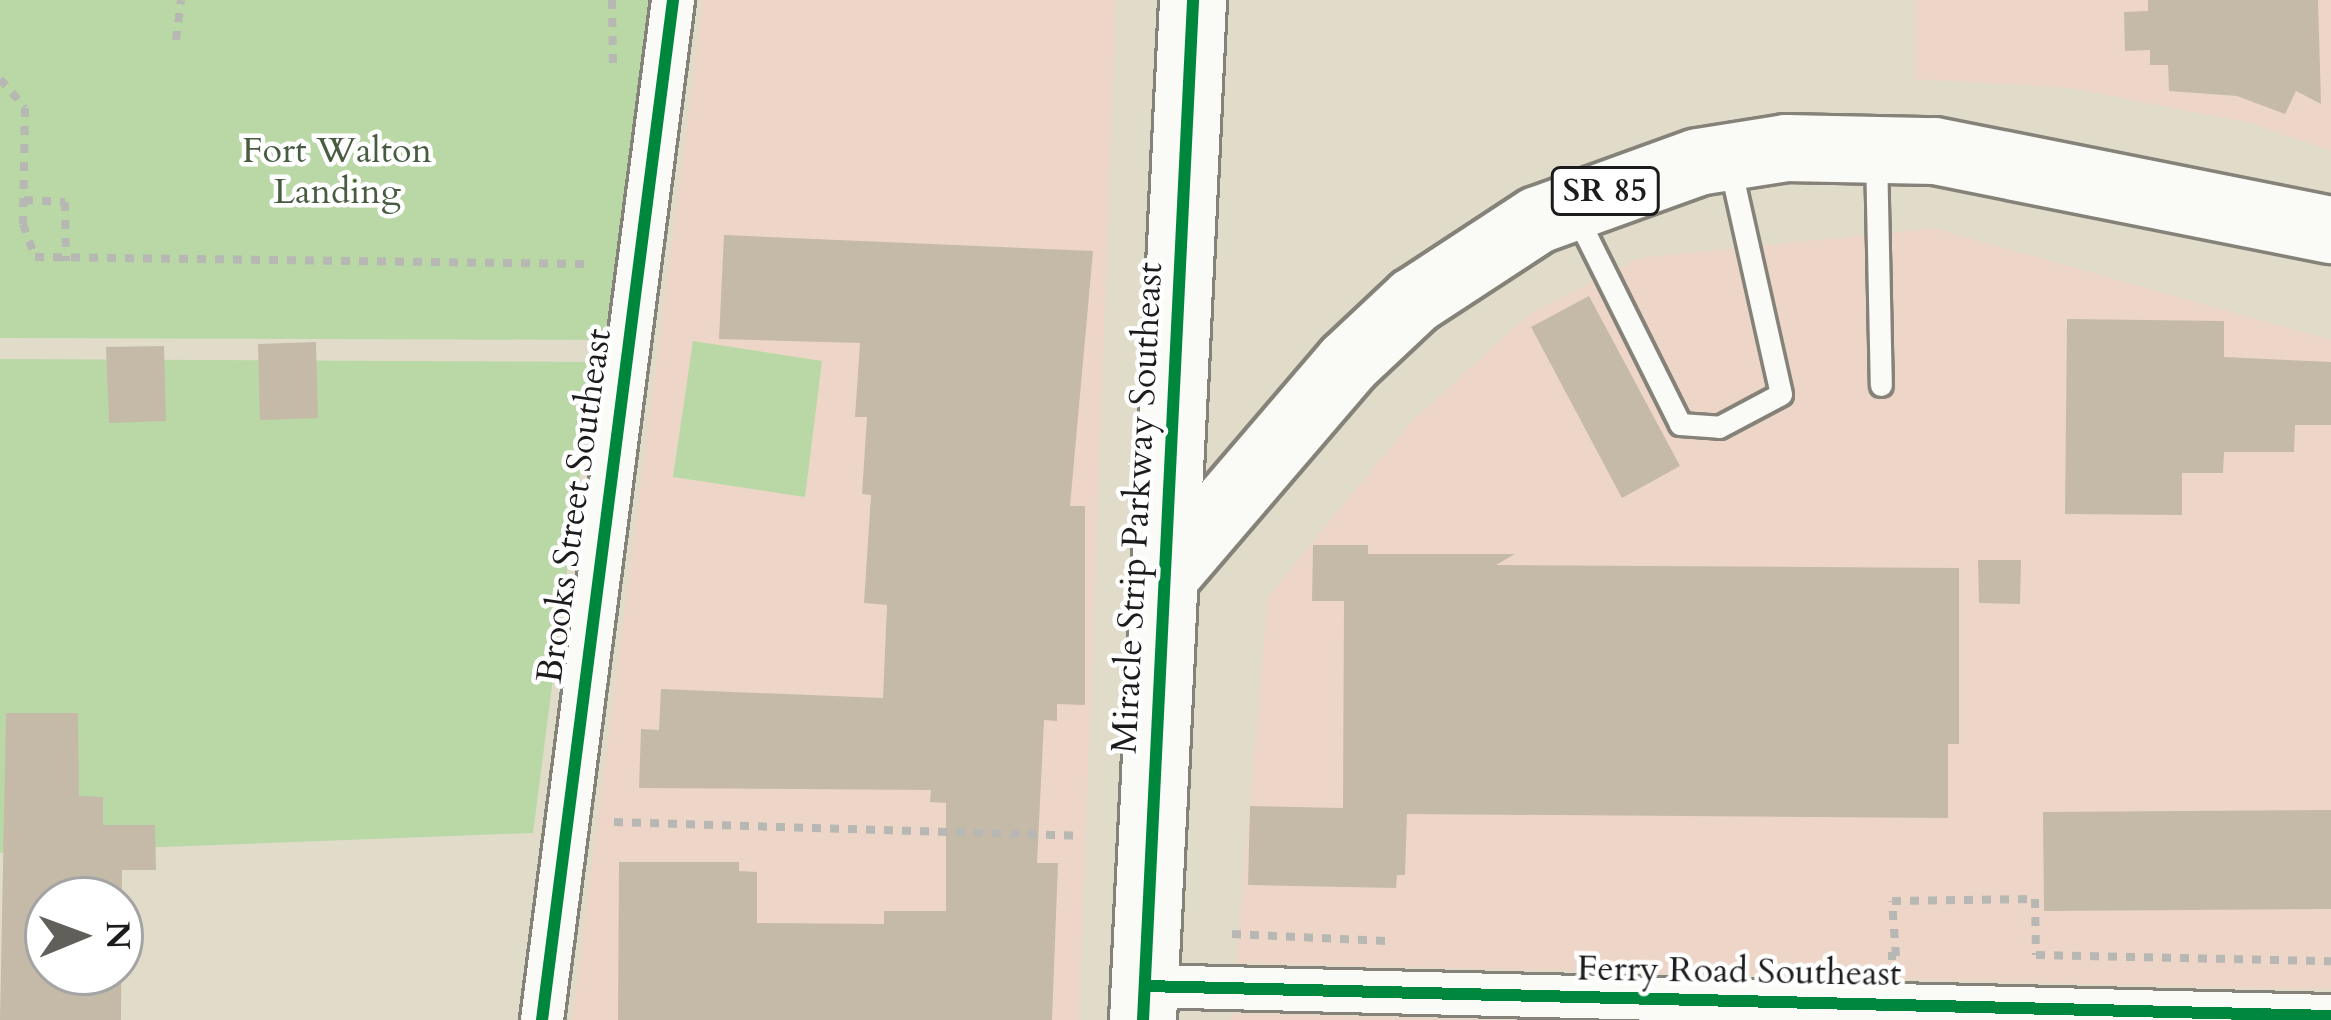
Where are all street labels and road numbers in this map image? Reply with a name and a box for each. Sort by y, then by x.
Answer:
road number: SR 85 [1548,164,1662,218]
street label: Miracle Strip Parkway Southeast [1103,261,1171,755]
street label: Brooks Street Southeast [528,326,620,686]
street label: Ferry Road Southeast [1576,947,1902,995]

